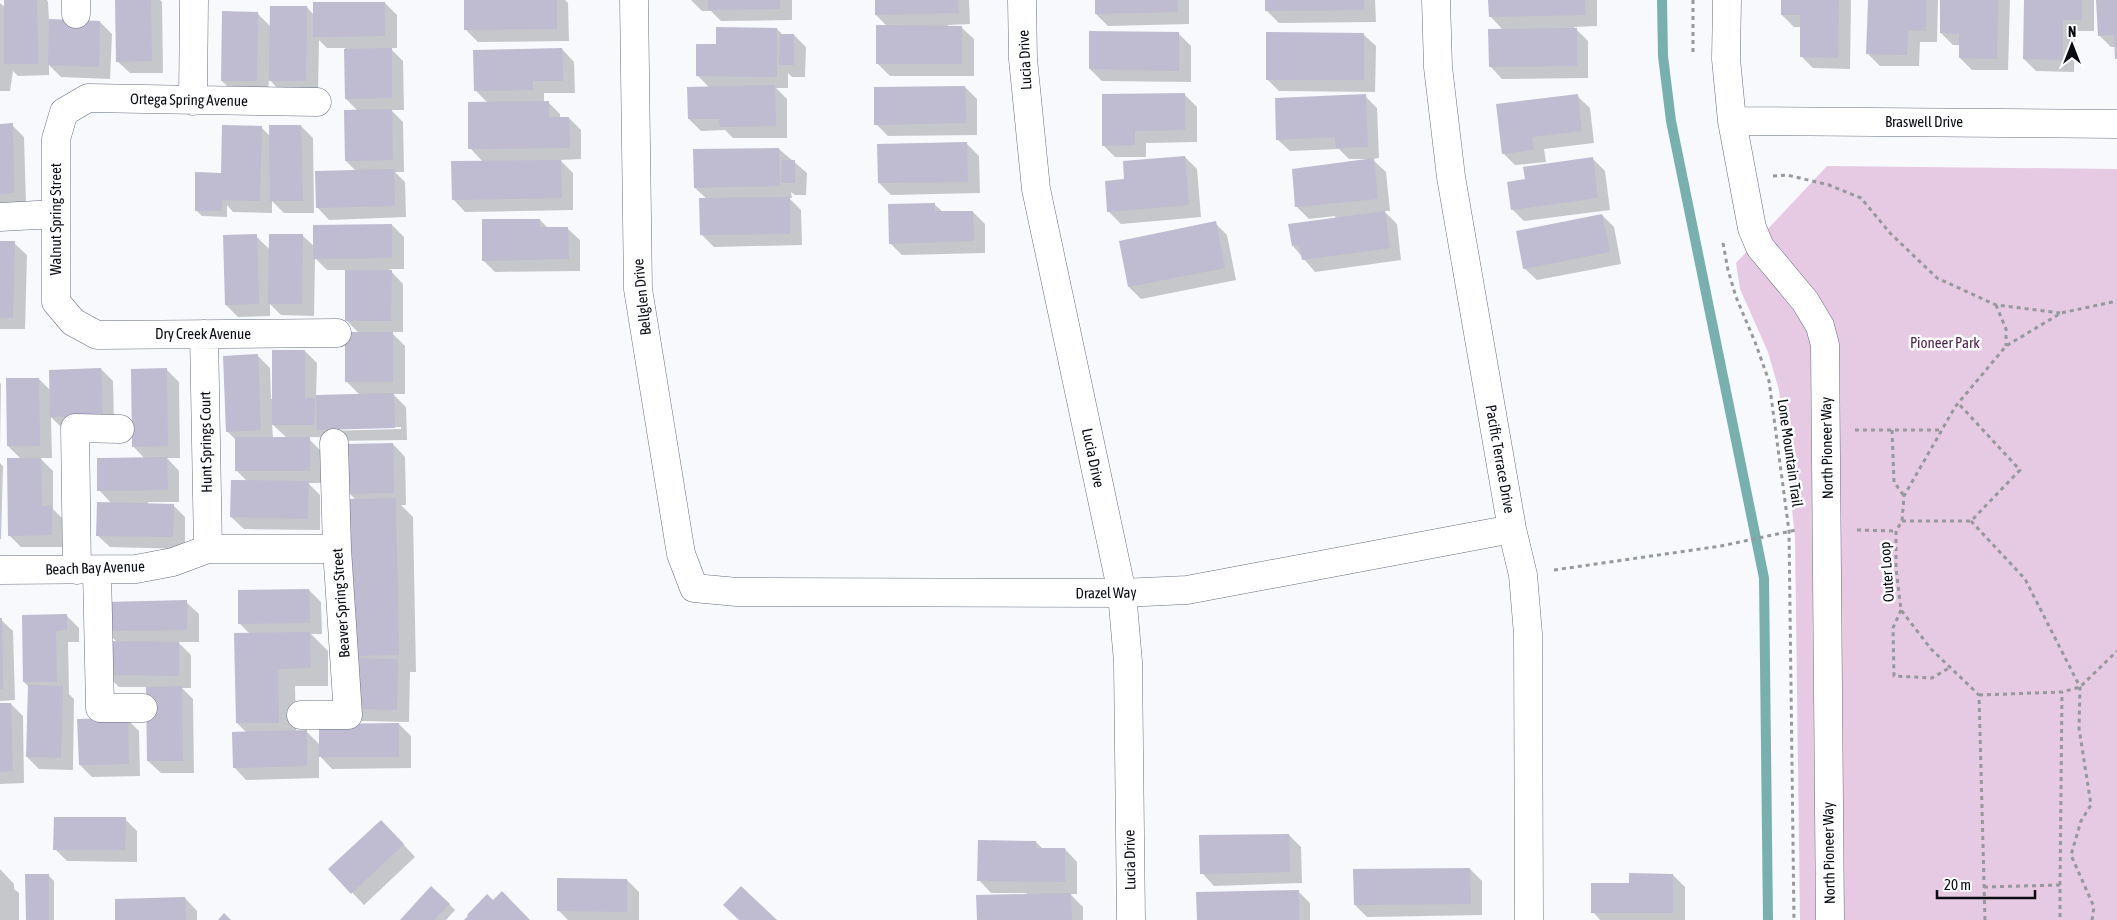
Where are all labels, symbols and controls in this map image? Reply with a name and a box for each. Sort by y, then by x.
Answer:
north arrow [2047,20,2097,70]
text: N [2068,24,2076,40]
street label: Lucia Drive [1014,29,1035,91]
street label: Ortega Spring Avenue [130,90,248,109]
street label: Braswell Drive [1885,113,1963,130]
street label: Walnut Spring Street [47,163,64,275]
street label: Bellglen Drive [629,258,654,336]
street label: Dry Creek Avenue [155,325,251,342]
park label: Pioneer Park [1910,334,1980,351]
street label: Hunt Springs Court [196,391,215,493]
street label: North Pioneer Way [1817,397,1836,499]
street label: Lone Mountain Trail [1774,398,1806,508]
street label: Pacific Terrace Drive [1483,403,1518,515]
street label: Lucia Drive [1079,427,1108,489]
street label: Outer Loop [1876,541,1897,603]
street label: Beaver Spring Street [328,547,353,659]
street label: Beach Bay Avenue [45,557,145,578]
street label: Drazel Way [1075,583,1137,602]
street label: North Pioneer Way [1819,802,1838,904]
street label: Lucia Drive [1120,830,1139,890]
scale bar [1937,868,2034,900]
text: 20 m [1944,876,1971,893]

